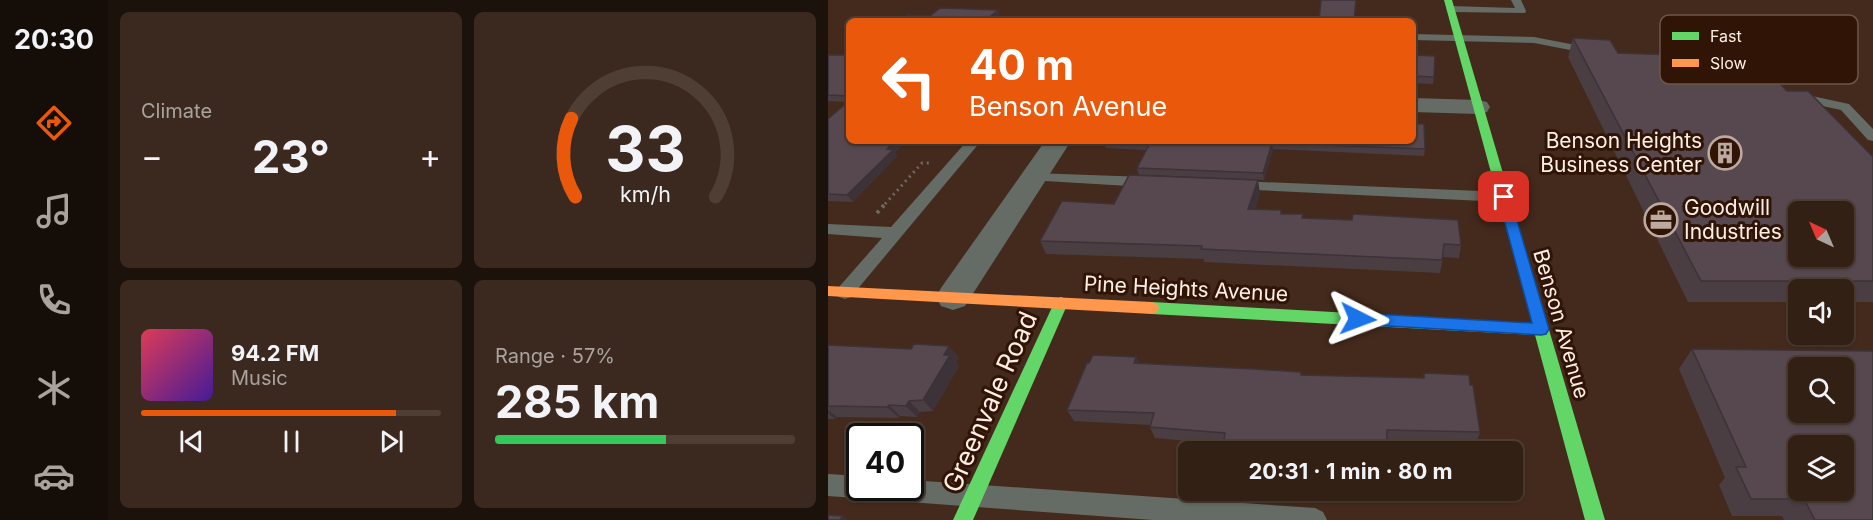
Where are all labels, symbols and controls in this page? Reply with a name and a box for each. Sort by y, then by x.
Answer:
legend [1660,15,1858,84]
text: 20:30 [14,23,94,56]
text: Fast [1710,26,1742,46]
text: 40 m [969,39,1074,90]
icon: left [870,42,948,120]
text: Slow [1710,53,1747,73]
text: Benson Avenue [969,90,1167,123]
text: Climate [141,99,212,123]
icon: directions [33,102,75,144]
text: 33 [605,111,685,186]
place label: Benson Heights Business Center [1540,128,1702,177]
text: 23° [252,129,330,184]
building icon: Benson Heights Business Center [1707,135,1743,171]
text: − [141,136,163,176]
text: + [419,136,441,176]
pin [1478,171,1529,222]
icon: arrive [1487,180,1520,213]
text: km/h [620,181,670,207]
icon: music [33,190,75,232]
place label: Goodwill Industries [1684,195,1782,244]
north arrow [1788,201,1854,267]
map controls [1788,201,1854,501]
office icon: Goodwill Industries [1643,202,1679,238]
street label: Benson Avenue [1528,246,1595,401]
street label: Pine Heights Avenue [1083,271,1289,306]
icon: phone [33,279,75,321]
button: sound [1788,279,1854,345]
position arrow [1326,287,1390,351]
street label: Greenvale Road [936,307,1043,497]
text: 94.2 FM [231,340,319,366]
text: Range · 57% [495,344,615,368]
button: search [1788,357,1854,423]
text: Music [231,366,288,390]
icon: climate [33,367,75,409]
text: 285 km [495,374,659,429]
speed limit sign: 40 [846,423,924,501]
icon: previous [175,425,208,458]
icon: pause [275,425,308,458]
icon: next [375,425,408,458]
button: layers [1788,435,1854,501]
icon: car [33,455,75,497]
text: 20:31 · 1 min · 80 m [1248,458,1453,484]

